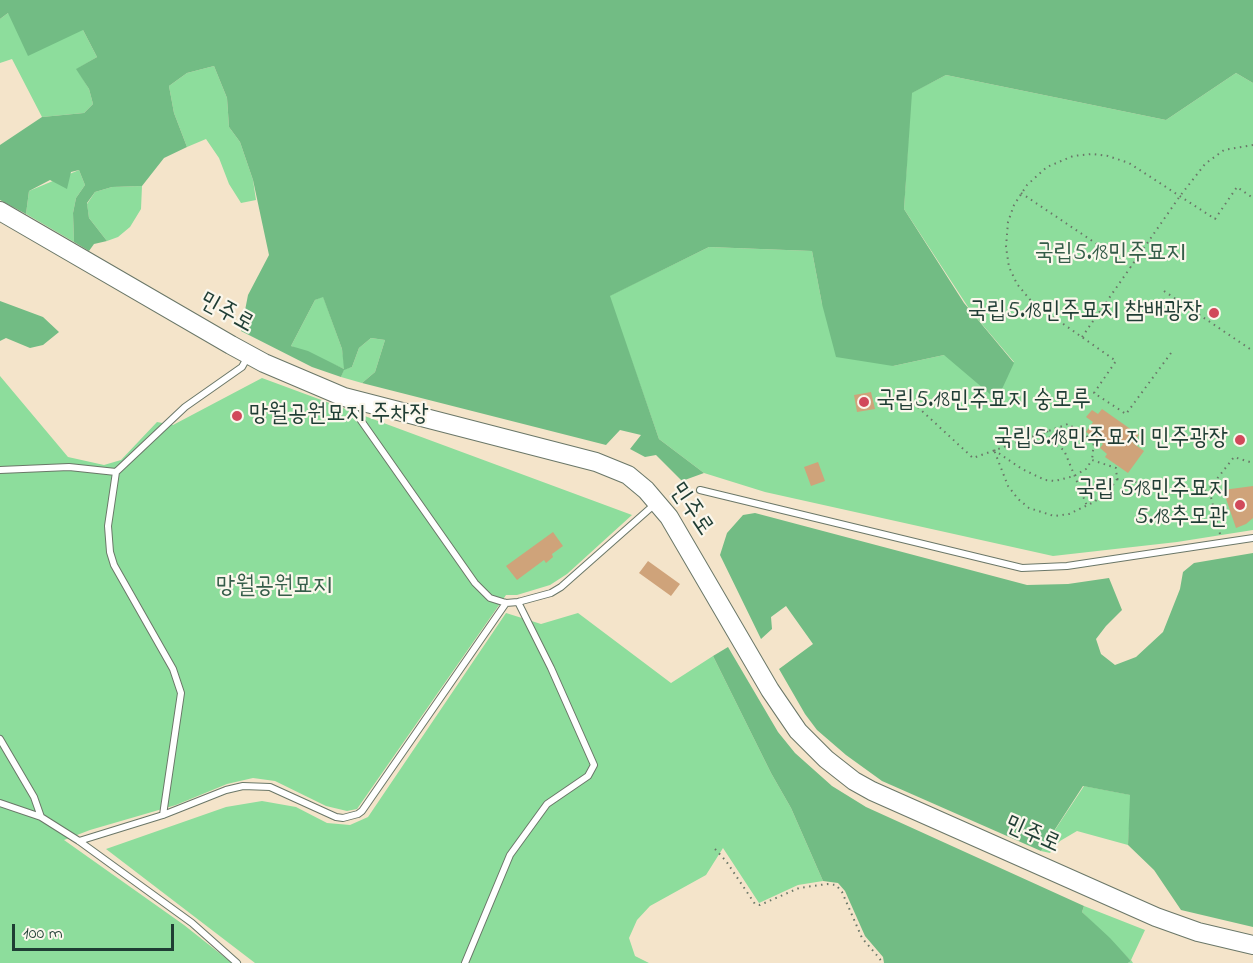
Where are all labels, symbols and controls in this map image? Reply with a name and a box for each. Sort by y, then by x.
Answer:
park label: 국립5.18민주묘지 [1034,241,1186,269]
street label: 민주로 [194,287,258,341]
place label: 국립5.18민주묘지 참배광장 [968,299,1202,327]
marker: 국립5.18민주묘지 참배광장 [1207,306,1221,320]
place label: 국립5.18민주묘지 숭모루 [876,388,1091,416]
marker: 국립5.18민주묘지 숭모루 [857,395,871,409]
place label: 망월공원묘지 주차장 [249,402,429,430]
marker: 망월공원묘지 주차장 [230,409,244,423]
place label: 국립5.18민주묘지 민주광장 [994,426,1228,454]
marker: 국립5.18민주묘지 민주광장 [1233,433,1247,447]
place label: 국립 518민주묘지 5.18추모관 [1076,477,1228,533]
street label: 민주로 [662,478,718,542]
marker: 국립 518민주묘지 5.18추모관 [1233,498,1247,512]
park label: 망월공원묘지 [216,574,332,602]
street label: 민주로 [1000,811,1064,861]
scale bar [15,912,177,950]
text: 100 m [23,921,63,947]

